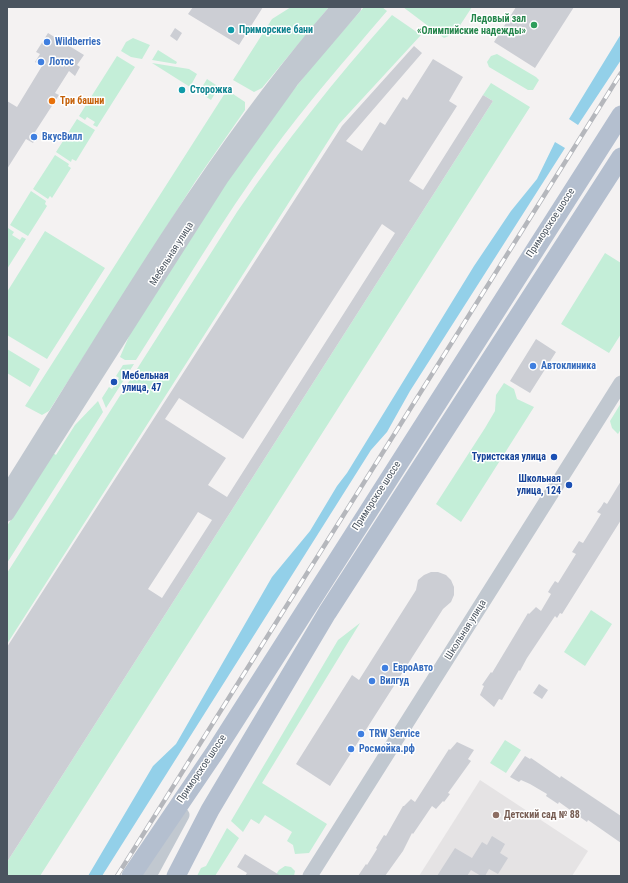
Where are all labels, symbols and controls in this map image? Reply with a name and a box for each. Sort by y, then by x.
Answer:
place label: Ледовый зал «Олимпийские надежды» [417,13,526,36]
marker: Ледовый зал «Олимпийские надежды» [529,20,539,30]
place label: Приморские бани [239,24,313,36]
marker: Приморские бани [226,25,236,35]
place label: Wildberries [55,36,101,48]
marker: Wildberries [42,37,52,47]
place label: Лотос [49,56,74,68]
marker: Лотос [36,57,46,67]
place label: Сторожка [190,84,232,96]
marker: Сторожка [177,85,187,95]
place label: Три башни [60,95,104,107]
marker: Три башни [47,96,57,106]
place label: ВкусВилл [42,131,82,143]
marker: ВкусВилл [29,132,39,142]
street label: Приморское шоссе [524,186,578,260]
street label: Мебельная улица [148,220,196,288]
place label: Автоклиника [541,360,596,372]
marker: Автоклиника [528,361,538,371]
place label: Мебельная улица, 47 [122,370,169,394]
marker: Мебельная улица, 47 [109,377,119,387]
place label: Туристская улица [472,451,546,463]
marker: Туристская улица [549,452,559,462]
street label: Приморское шоссе [350,459,404,533]
place label: Школьная улица, 124 [517,473,561,496]
marker: Школьная улица, 124 [564,480,574,490]
street label: Школьная улица [443,598,489,662]
place label: ЕвроАвто [393,662,433,674]
marker: ЕвроАвто [380,663,390,673]
place label: Вилгуд [380,675,409,687]
marker: Вилгуд [367,676,377,686]
place label: TRW Service [369,728,420,740]
marker: TRW Service [356,729,366,739]
street label: Приморское шоссе [175,733,229,805]
place label: Росмойка.рф [359,743,415,755]
marker: Росмойка.рф [346,744,356,754]
place label: Детский сад № 88 [504,809,580,821]
marker: Детский сад № 88 [491,810,501,820]

